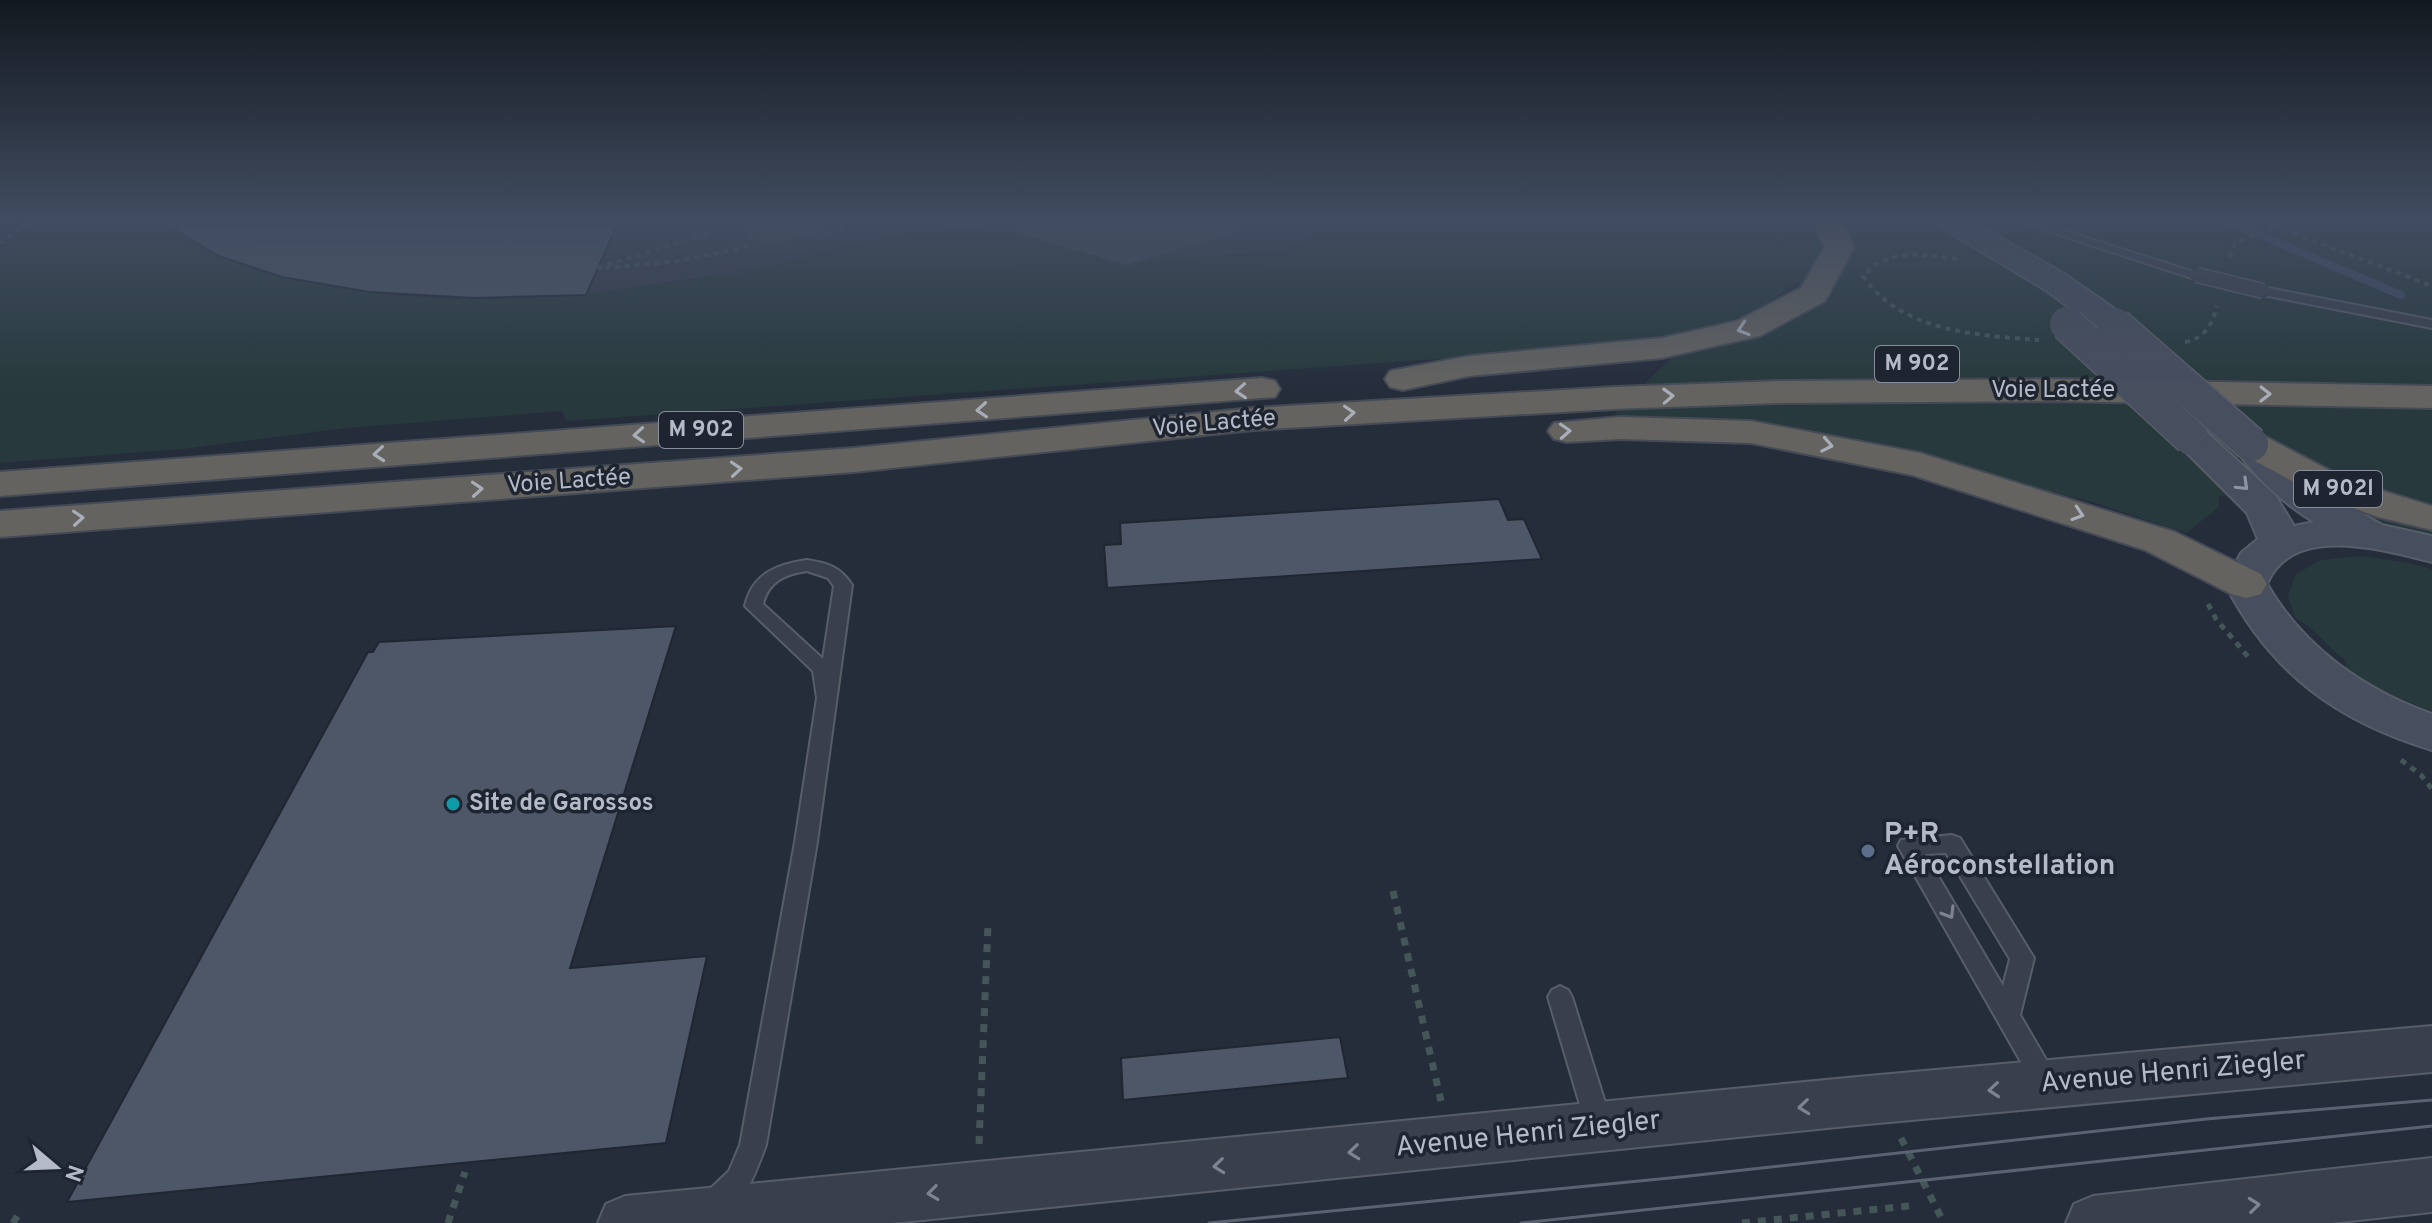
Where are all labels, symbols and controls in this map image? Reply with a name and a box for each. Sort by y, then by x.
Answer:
one-way arrow [1737,319,1751,335]
road number: M 902 [1875,346,1959,382]
street label: Voie Lactée [1991,376,2115,406]
one-way arrow [1234,382,1247,399]
one-way arrow [2259,385,2272,402]
one-way arrow [1662,387,1675,404]
one-way arrow [975,401,988,418]
street label: Voie Lactée [1151,404,1277,444]
one-way arrow [1343,405,1356,422]
road number: M 902 [659,412,743,448]
one-way arrow [1559,422,1572,439]
one-way arrow [632,426,645,443]
one-way arrow [1821,436,1834,453]
one-way arrow [372,445,385,462]
one-way arrow [730,461,743,478]
street label: Voie Lactée [506,463,632,501]
road number: M 902l [2294,471,2382,507]
one-way arrow [2233,476,2248,490]
one-way arrow [471,481,484,498]
one-way arrow [2071,505,2084,521]
one-way arrow [72,510,85,527]
place label: Site de Garossos [469,789,654,819]
marker: Site de Garossos [444,795,462,813]
place label: P+R Aéroconstellation [1884,817,2115,885]
marker: P+R Aéroconstellation [1859,842,1877,860]
one-way arrow [1939,904,1955,919]
street label: Avenue Henri Ziegler [2039,1043,2307,1103]
one-way arrow [1987,1081,2000,1098]
one-way arrow [1797,1098,1810,1115]
street label: Avenue Henri Ziegler [1394,1103,1662,1167]
north arrow [16,1127,96,1207]
one-way arrow [1347,1144,1360,1161]
one-way arrow [1212,1157,1225,1174]
text: N [57,1161,88,1185]
one-way arrow [926,1184,939,1201]
one-way arrow [2248,1196,2261,1213]

